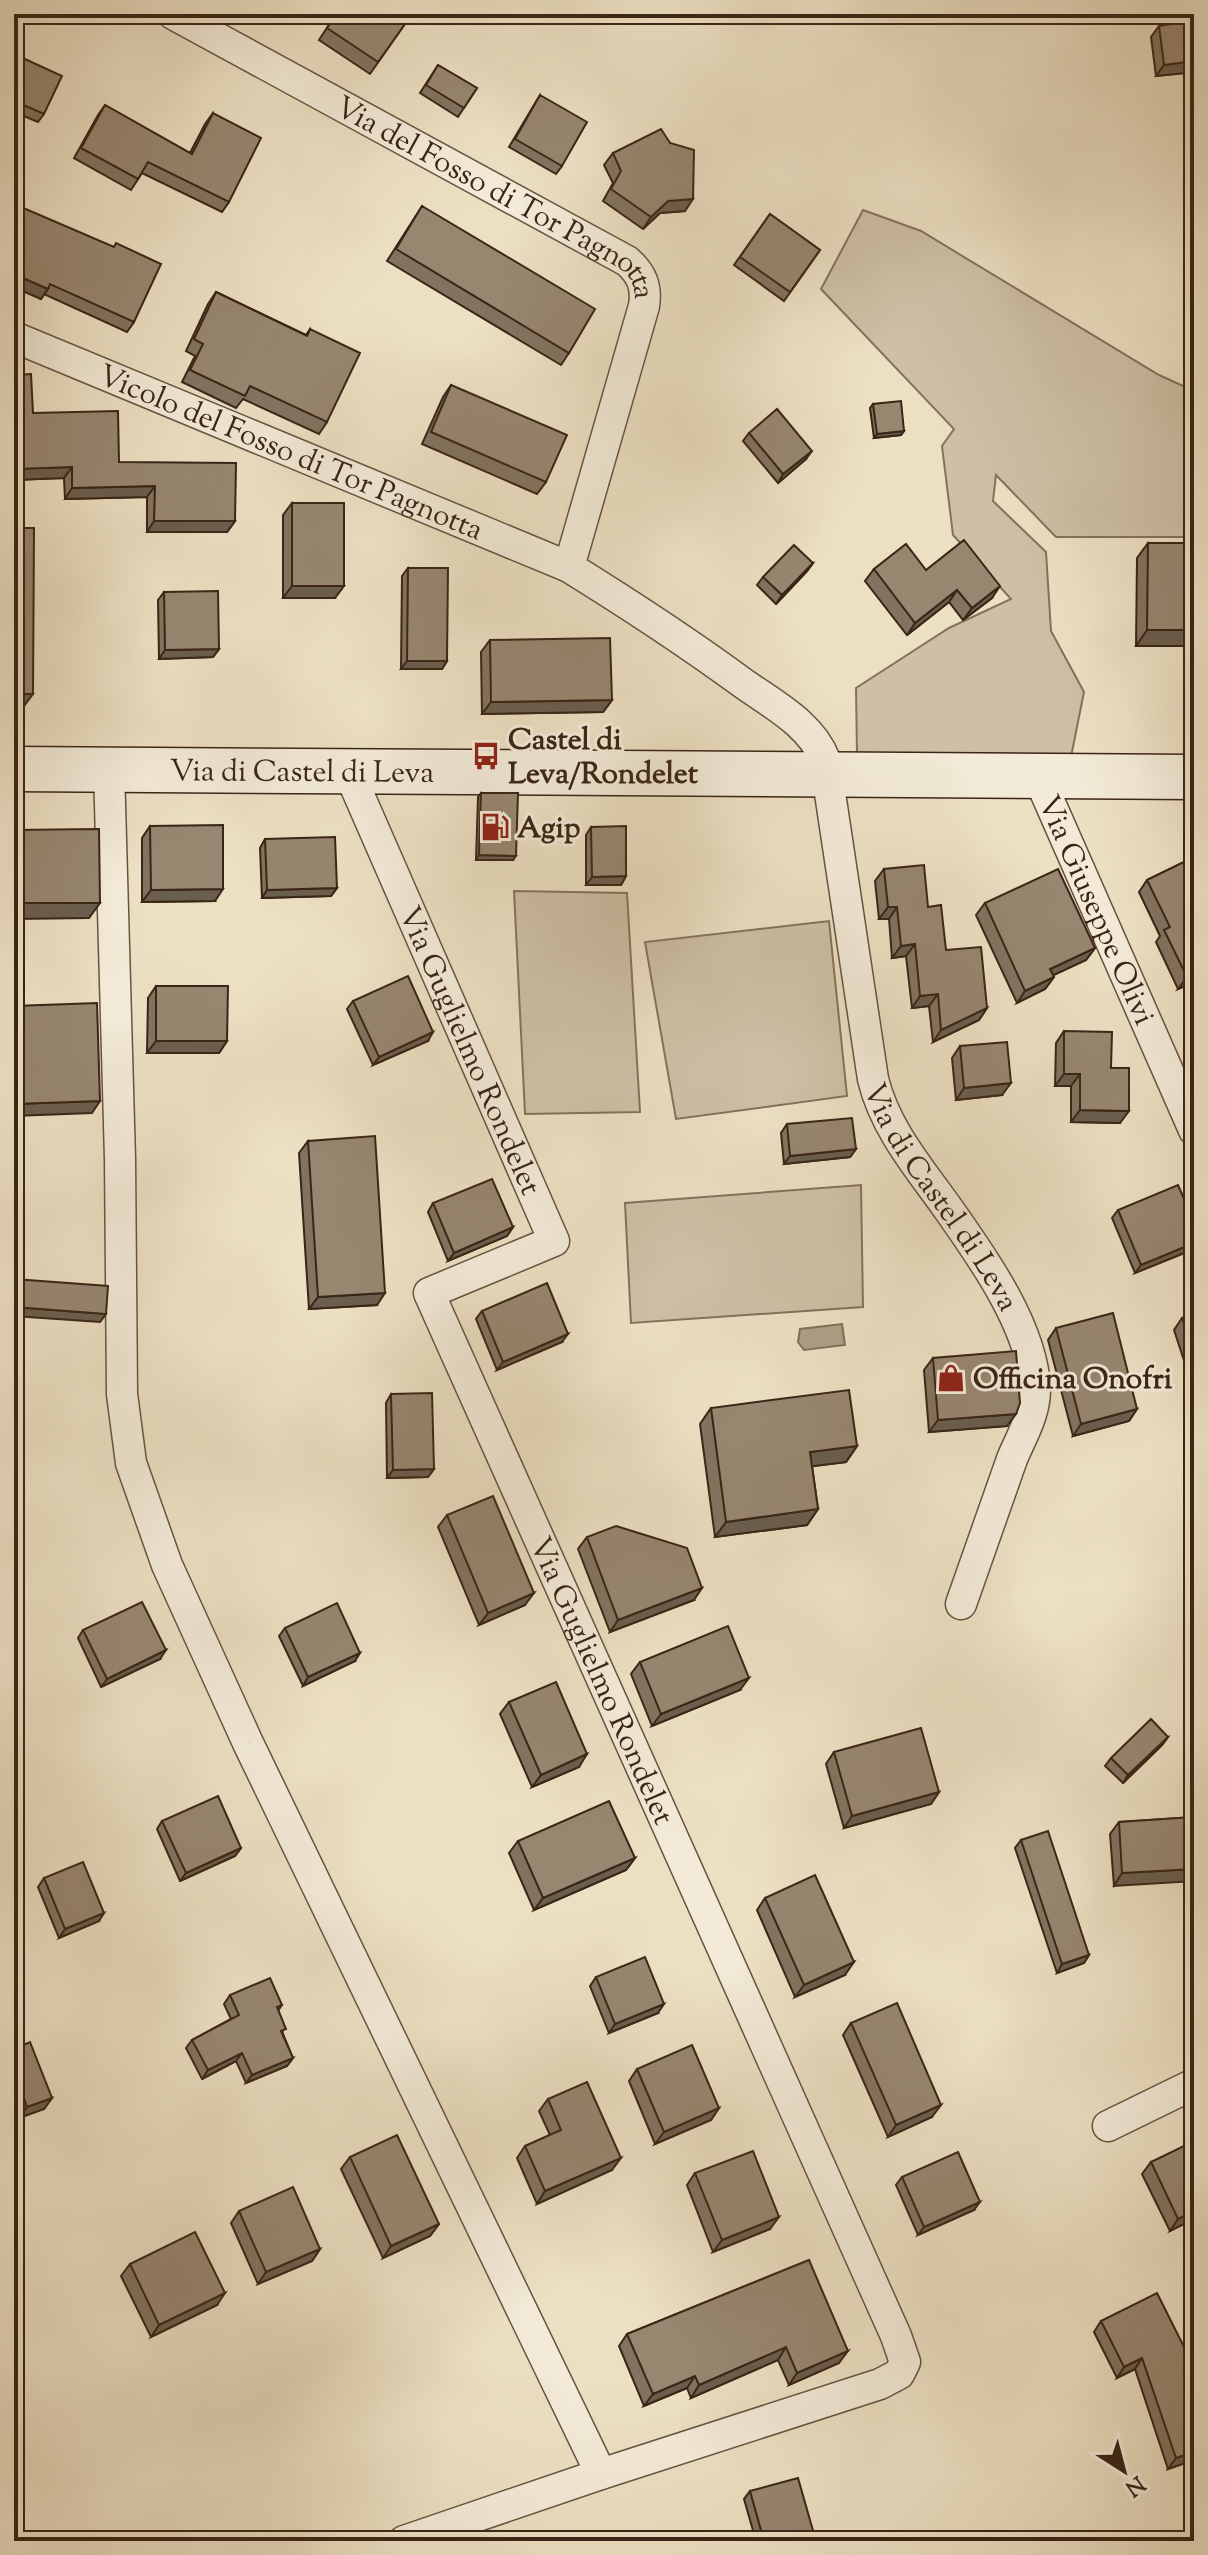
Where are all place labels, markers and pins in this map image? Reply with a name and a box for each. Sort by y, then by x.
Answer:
place label: Castel di Leva/Rondelet [508,720,699,797]
bus stop icon: Castel di Leva/Rondelet [471,741,501,771]
place label: Agip [517,808,580,851]
fuel station icon: Agip [480,812,510,842]
place label: Officina Onofri [973,1359,1173,1402]
shop icon: Officina Onofri [936,1363,966,1393]

